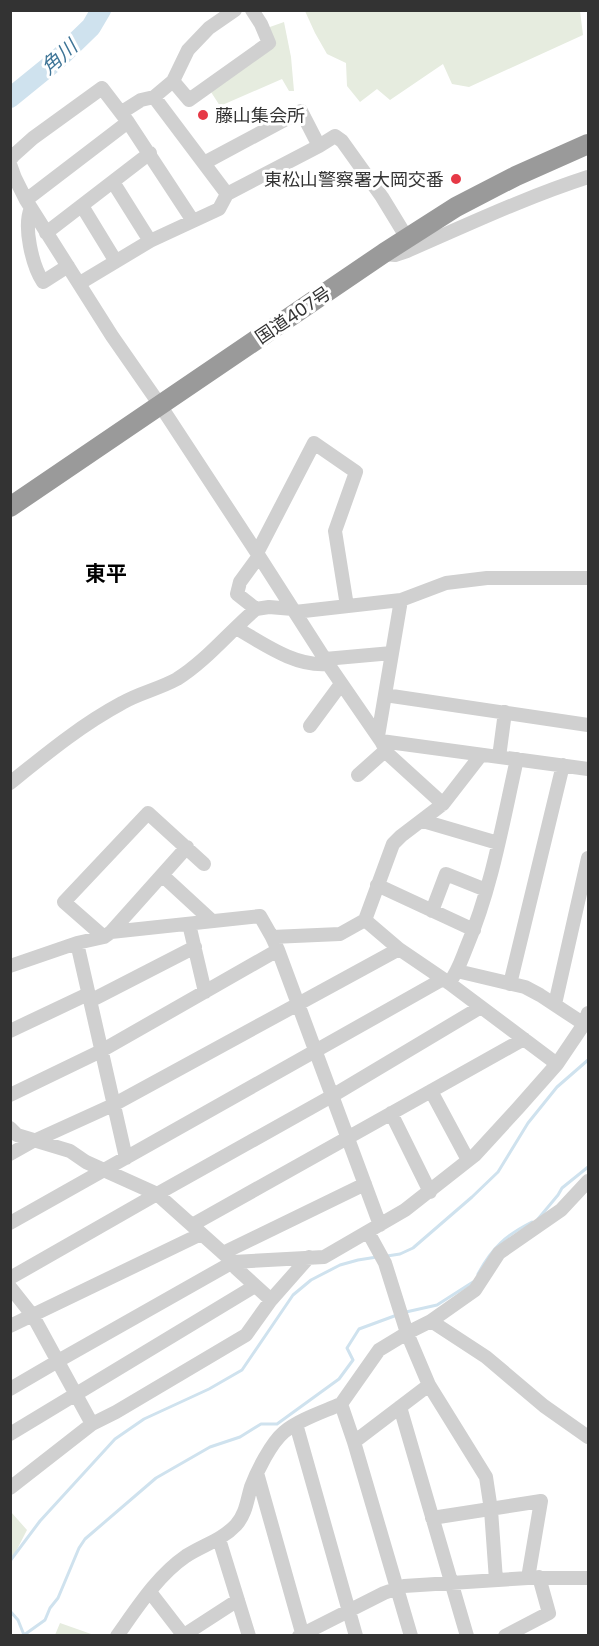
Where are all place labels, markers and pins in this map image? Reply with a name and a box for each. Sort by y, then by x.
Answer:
place label: 藤山集会所 [215,103,305,128]
marker: 藤山集会所 [196,108,210,122]
place label: 東松山警察署大岡交番 [264,167,444,192]
marker: 東松山警察署大岡交番 [449,172,463,186]

